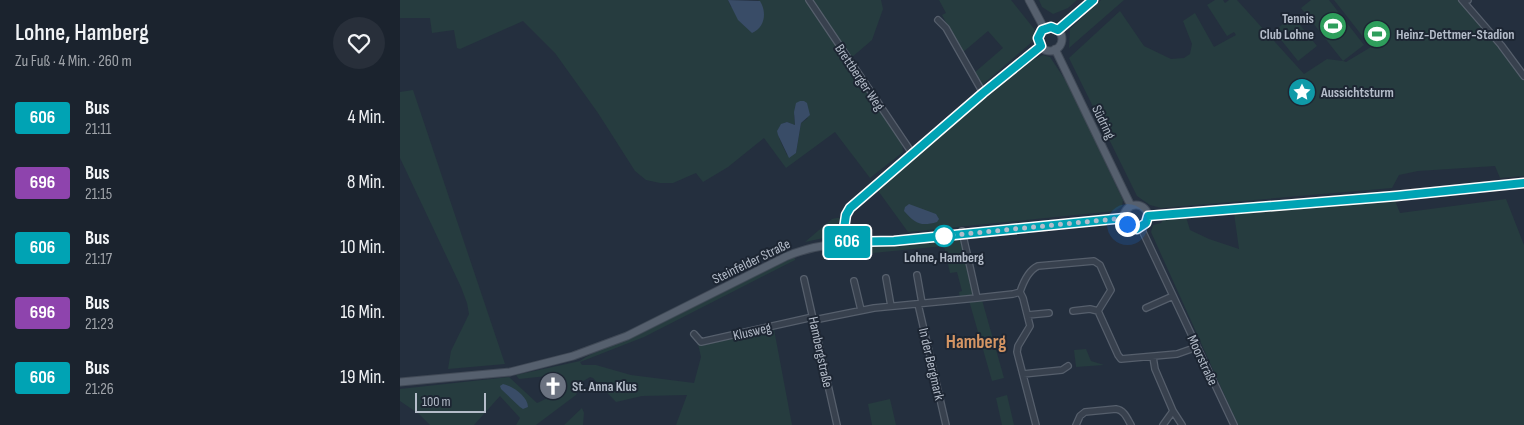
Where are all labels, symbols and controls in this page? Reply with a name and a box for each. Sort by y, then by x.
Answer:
place label: Tennis Club Lohne [1260,10,1314,43]
sports icon: Tennis Club Lohne [1318,11,1348,41]
button: heart [333,17,385,69]
text: Lohne, Hamberg [15,18,149,47]
sports icon: Heinz-Dettmer-Stadion [1362,19,1392,49]
place label: Heinz-Dettmer-Stadion [1396,26,1515,43]
street label: Brettberger Weg [831,41,888,114]
text: Zu Fuß · 4 Min. · 260 m [15,52,132,71]
place icon: Aussichtsturm [1287,77,1317,107]
place label: Aussichtsturm [1320,84,1394,101]
text: Bus [85,97,110,120]
street label: Südring [1088,102,1119,142]
text: 4 Min. [347,106,385,129]
text: 606 [30,107,55,128]
text: 21:11 [85,120,111,139]
text: Bus [85,162,110,185]
text: 8 Min. [347,171,385,194]
text: 696 [30,172,55,193]
text: 21:15 [85,185,112,204]
your location [1115,212,1140,237]
marker: Lohne, Hamberg [933,225,955,247]
line badge: 606 [818,226,876,258]
text: Bus [85,227,110,250]
text: 606 [834,231,860,252]
street label: Steinfelder Straße [709,235,793,288]
text: 10 Min. [340,236,385,259]
text: 606 [30,237,55,258]
place label: Lohne, Hamberg [904,249,984,266]
text: 21:17 [85,250,112,269]
text: Bus [85,292,110,315]
text: 16 Min. [340,301,385,324]
text: 696 [30,302,55,323]
text: 21:23 [85,315,114,334]
street label: Hambergstraße [805,315,836,389]
street label: Klusweg [731,319,773,344]
street label: In der Bergmark [915,326,948,403]
district label: Hamberg [946,331,1006,354]
street label: Moorstraße [1183,332,1222,388]
text: Bus [85,357,110,380]
text: 19 Min. [340,366,385,389]
text: 606 [30,367,55,388]
church icon: St. Anna Klus [538,371,568,401]
place label: St. Anna Klus [572,378,637,395]
text: 21:26 [85,380,114,399]
scale bar [415,390,486,413]
text: 100 m [422,393,451,410]

